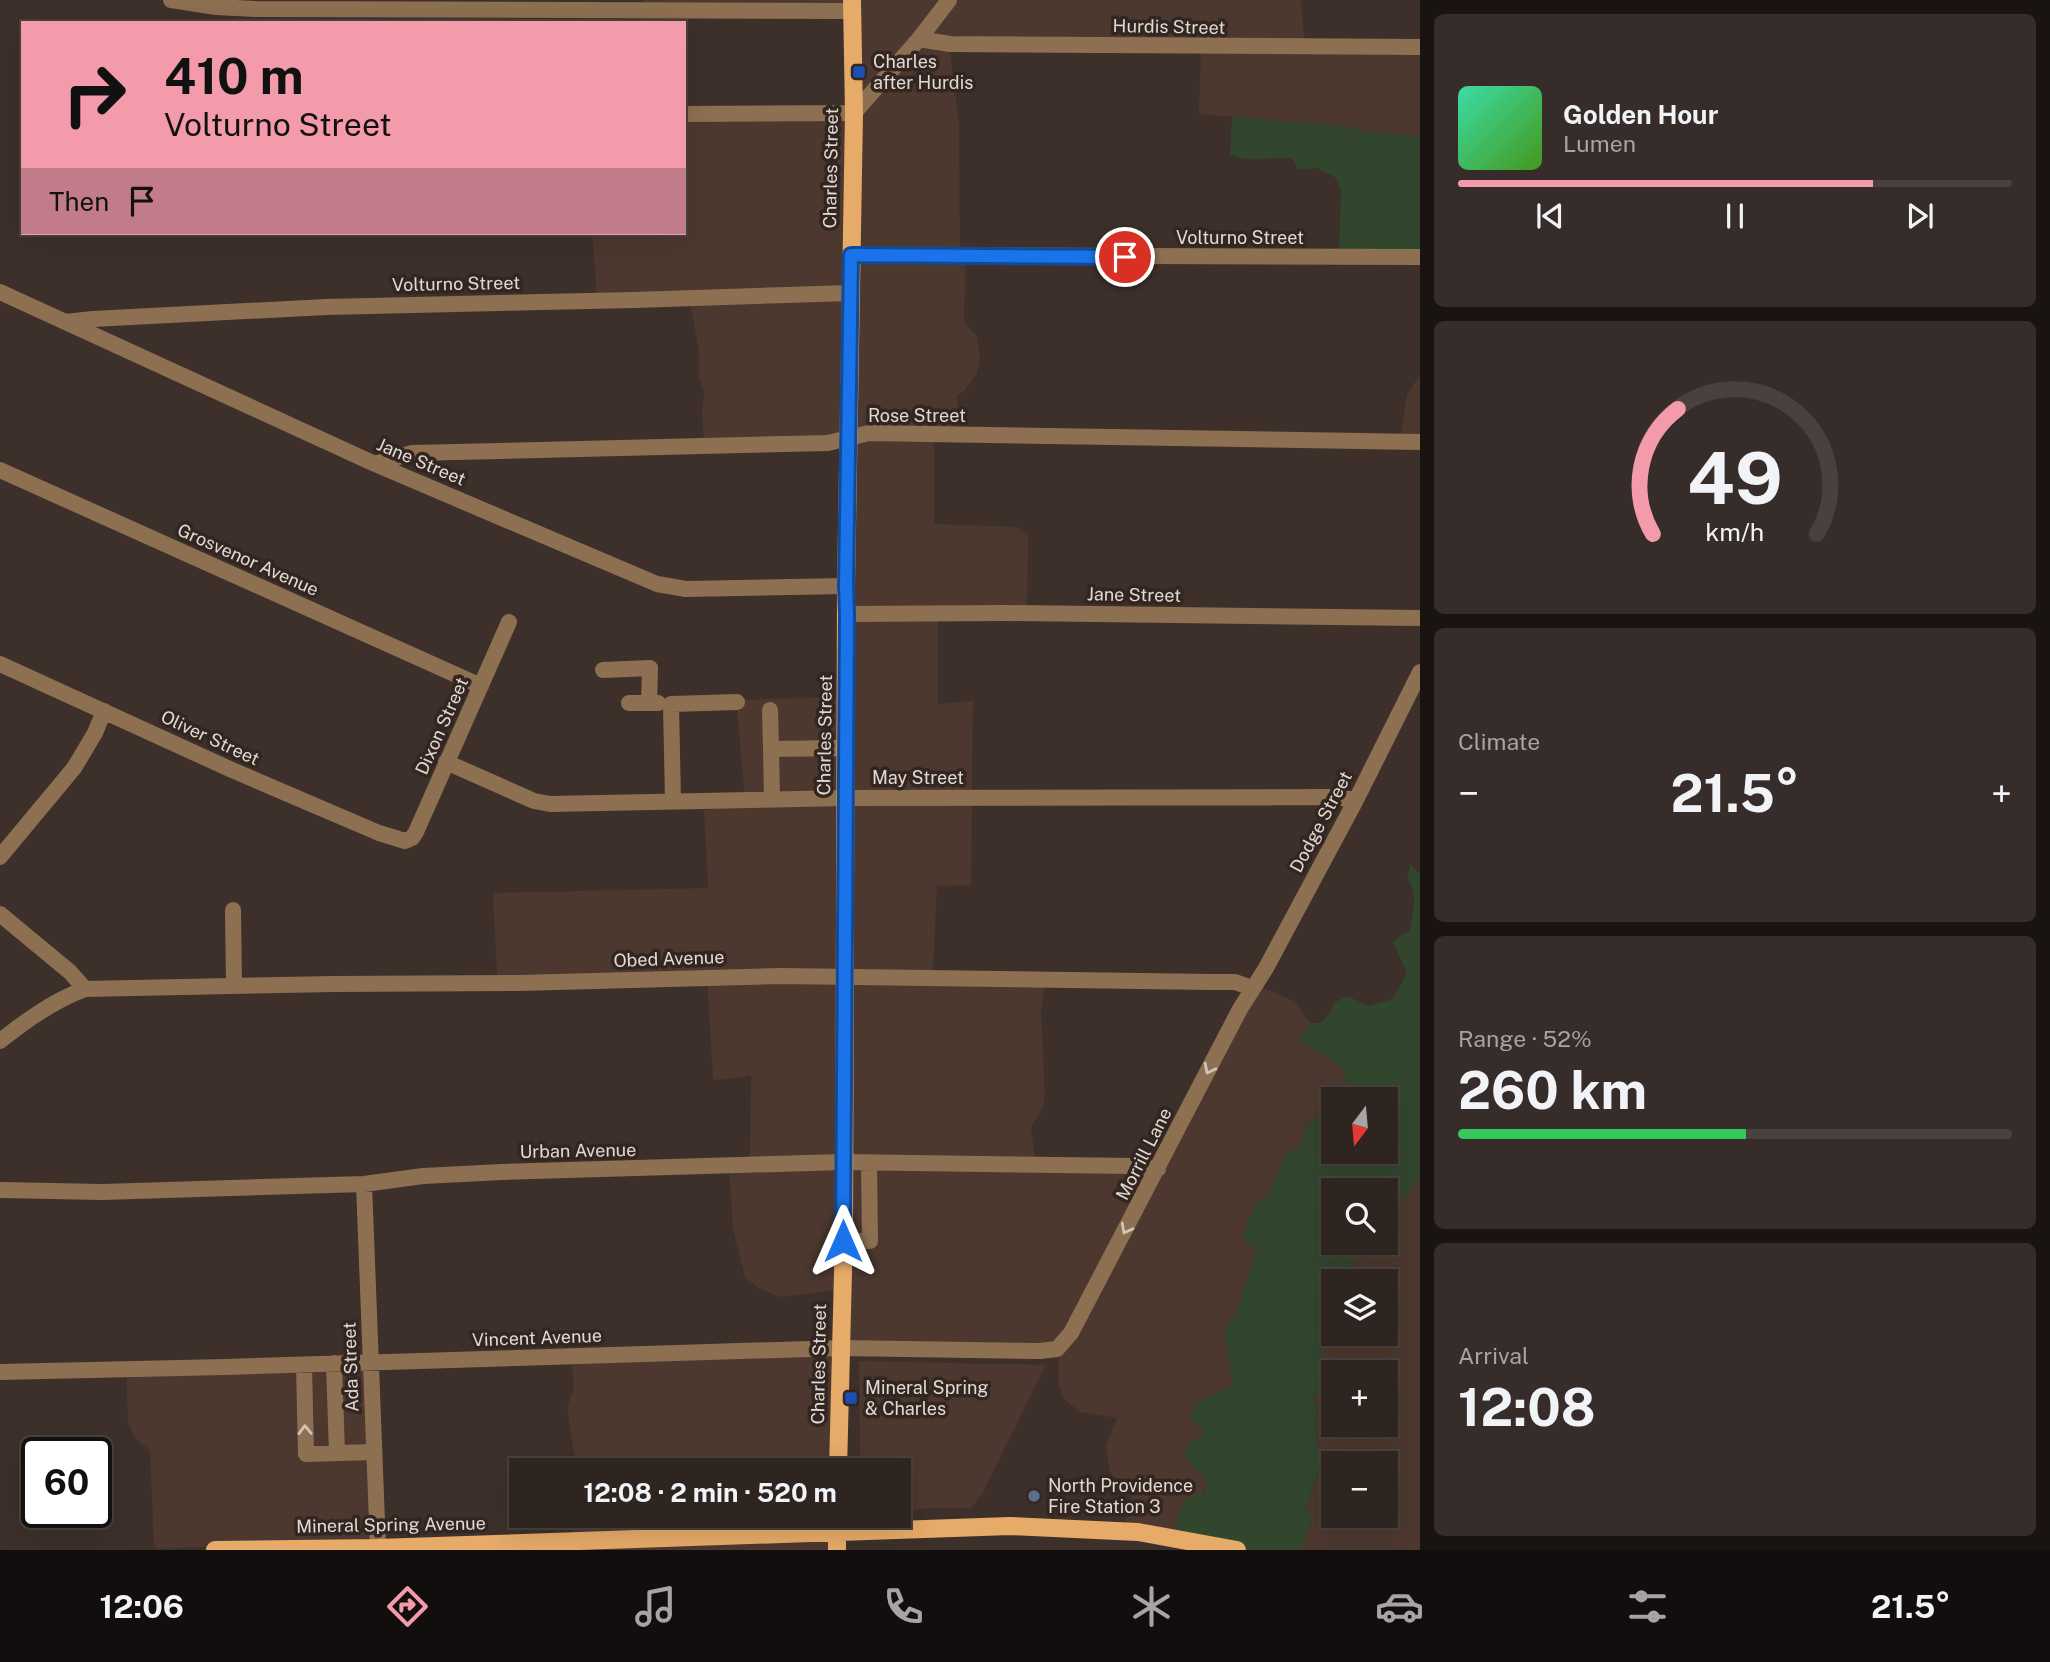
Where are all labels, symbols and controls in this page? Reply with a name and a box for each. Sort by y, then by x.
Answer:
street label: Hurdis Street [1113,15,1225,38]
text: 410 m [164,47,304,105]
icon: right [49,49,140,140]
place label: Charles after Hurdis [873,51,973,93]
marker: Charles after Hurdis [851,64,867,80]
text: Golden Hour [1563,99,1718,130]
text: Volturno Street [164,106,392,143]
street label: Charles Street [819,107,842,229]
text: Lumen [1563,130,1636,157]
icon: arrive [123,182,161,220]
text: Then [49,186,109,217]
icon: previous [1531,197,1569,235]
icon: pause [1716,197,1754,235]
icon: next [1901,197,1939,235]
pin [1095,227,1155,287]
street label: Volturno Street [1176,227,1304,248]
icon: arrive [1106,238,1144,276]
street label: Volturno Street [392,272,520,295]
street label: Rose Street [868,405,966,426]
street label: Jane Street [374,433,469,490]
text: 49 [1687,435,1783,520]
text: km/h [1706,517,1764,547]
street label: Grosvenor Avenue [174,519,322,600]
street label: Jane Street [1087,583,1181,606]
street label: Dixon Street [411,674,472,778]
street label: Charles Street [813,674,836,796]
street label: Oliver Street [158,706,263,769]
text: Climate [1458,728,1540,755]
text: 21.5° [1670,763,1800,824]
street label: May Street [872,767,964,788]
street label: Dodge Street [1285,768,1356,876]
text: − [1458,771,1479,816]
text: + [1991,771,2012,816]
street label: Obed Avenue [613,946,725,971]
text: Range · 52% [1458,1025,1592,1052]
text: 260 km [1458,1060,1647,1121]
one-way arrow [1204,1062,1217,1074]
north arrow [1321,1087,1398,1164]
map controls [1321,1087,1398,1528]
street label: Morrill Lane [1111,1104,1176,1203]
street label: Urban Avenue [519,1139,637,1162]
button: search [1321,1178,1398,1255]
position arrow [806,1204,880,1278]
one-way arrow [1121,1222,1134,1234]
button: layers [1321,1269,1398,1346]
street label: Charles Street [807,1303,830,1425]
street label: Ada Street [338,1322,363,1412]
street label: Vincent Avenue [472,1325,602,1350]
text: Arrival [1458,1342,1529,1369]
button: + [1321,1360,1398,1437]
place label: Mineral Spring & Charles [865,1377,989,1419]
text: 12:08 [1458,1377,1596,1438]
marker: Mineral Spring & Charles [843,1390,859,1406]
one-way arrow [298,1424,313,1435]
speed limit sign: 60 [21,1437,112,1528]
button: − [1321,1451,1398,1528]
place label: North Providence Fire Station 3 [1048,1475,1193,1517]
text: 12:08 · 2 min · 520 m [583,1477,837,1508]
marker: North Providence Fire Station 3 [1026,1488,1042,1504]
street label: Mineral Spring Avenue [296,1512,486,1537]
icon: directions [383,1582,432,1631]
icon: music [631,1582,680,1631]
icon: phone [879,1582,928,1631]
icon: climate [1127,1582,1176,1631]
icon: car [1375,1582,1424,1631]
icon: filters [1623,1582,1672,1631]
text: 12:06 [100,1588,184,1625]
text: 21.5° [1871,1588,1950,1625]

